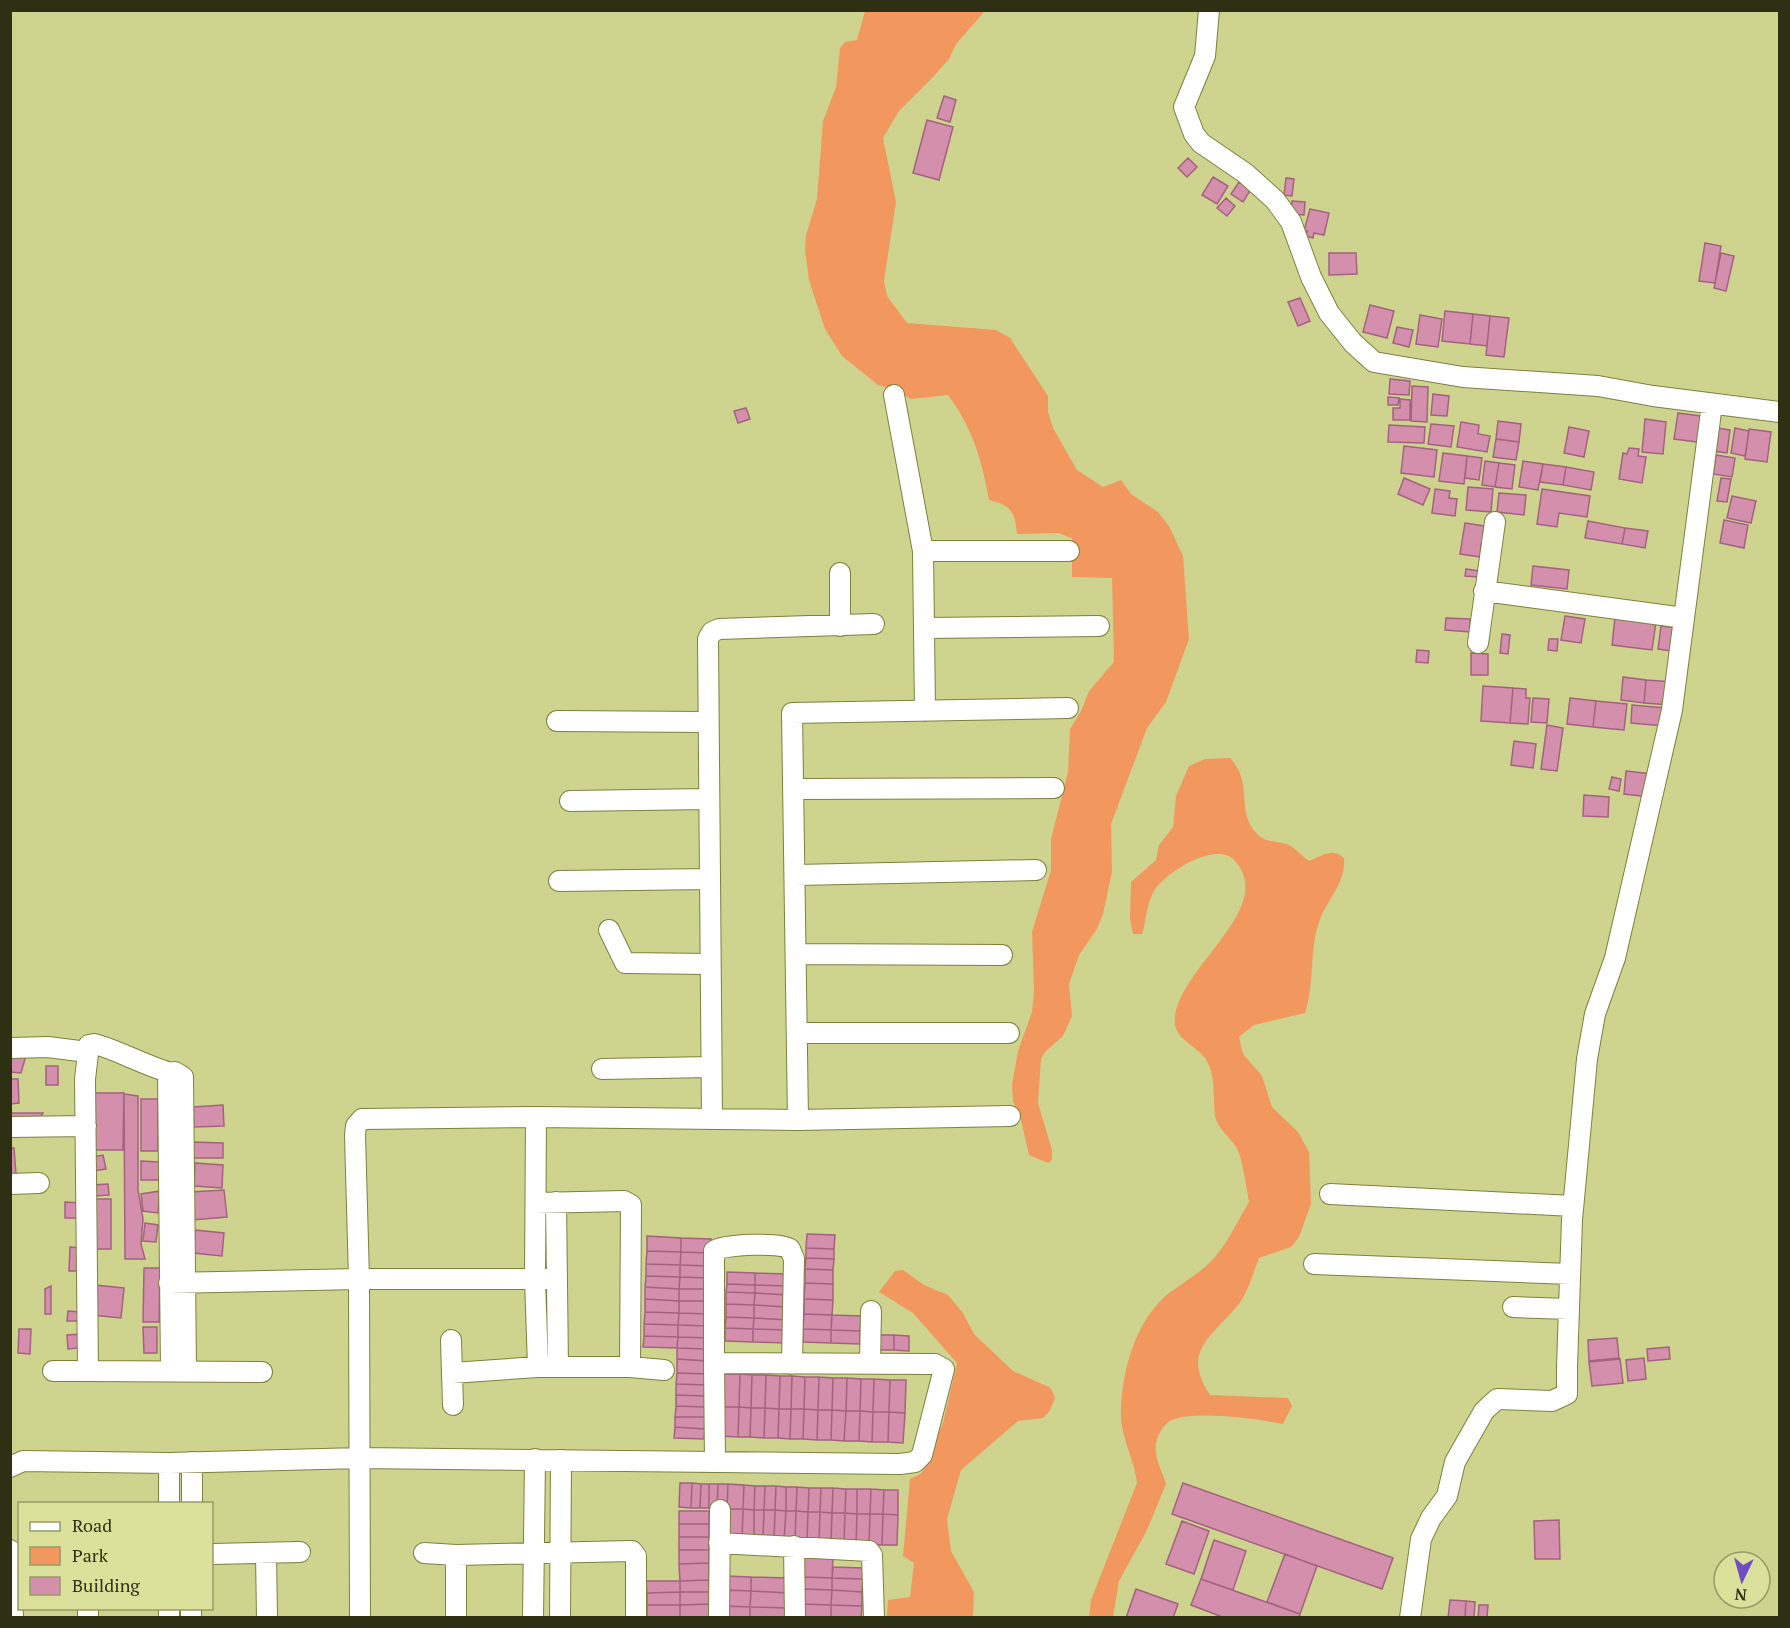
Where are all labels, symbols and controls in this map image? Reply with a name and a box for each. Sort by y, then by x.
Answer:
legend [18,1502,213,1610]
text: Road [72,1513,112,1537]
text: Park [72,1543,109,1567]
north arrow [1712,1550,1772,1610]
text: Building [72,1573,140,1597]
text: N [1734,1583,1748,1606]

